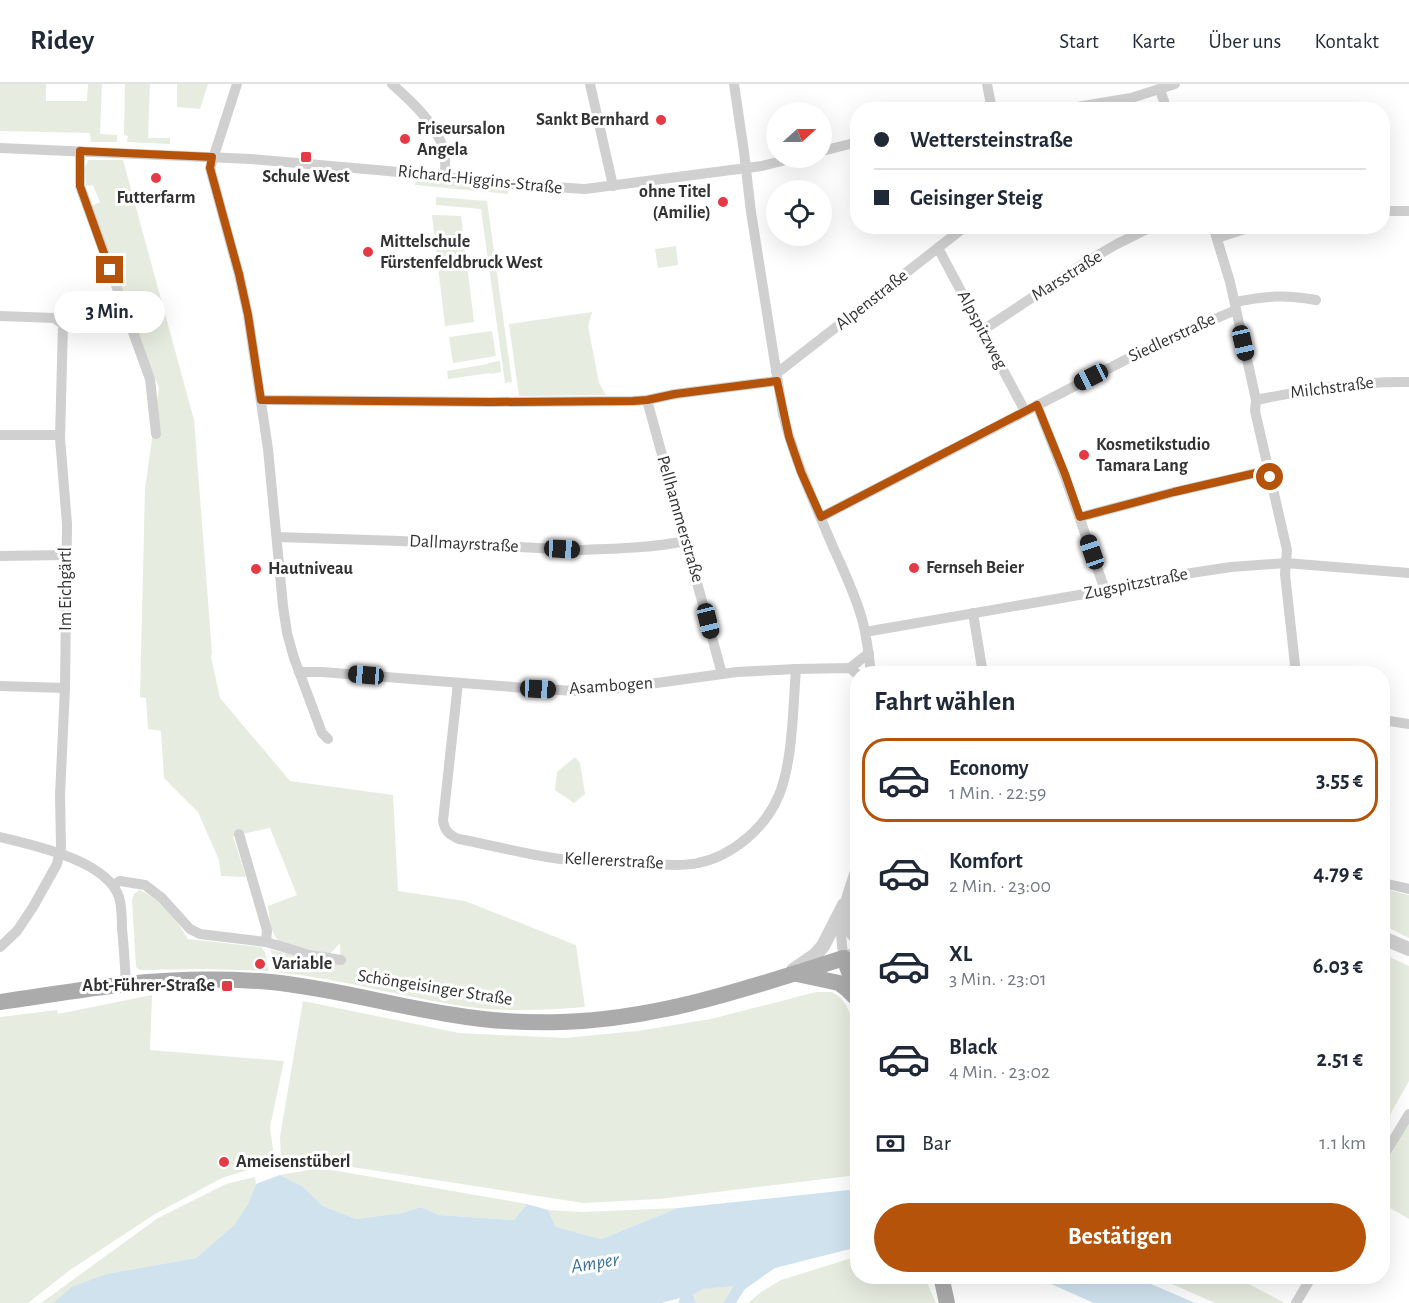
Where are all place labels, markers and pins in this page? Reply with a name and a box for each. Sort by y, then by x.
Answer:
place label: Sankt Bernhard [536,111,650,129]
marker: Sankt Bernhard [654,113,668,127]
place label: Friseursalon Angela [417,120,505,159]
marker: Friseursalon Angela [398,132,412,146]
marker: Schule West [299,150,313,164]
place label: Schule West [262,168,350,186]
marker: Futterfarm [149,171,163,185]
place label: ohne Titel (Amilie) [639,183,711,222]
place label: Futterfarm [117,189,195,207]
marker: ohne Titel (Amilie) [716,195,730,209]
place label: Mittelschule Fürstenfeldbruck West [380,233,543,272]
marker: Mittelschule Fürstenfeldbruck West [361,245,375,259]
place label: Kosmetikstudio Tamara Lang [1096,436,1210,475]
marker: Kosmetikstudio Tamara Lang [1077,448,1091,462]
place label: Fernseh Beier [926,559,1025,577]
place label: Hautniveau [268,560,354,578]
marker: Fernseh Beier [907,561,921,575]
marker: Hautniveau [249,562,263,576]
place label: Variable [272,955,332,973]
marker: Variable [253,957,267,971]
place label: Abt-Führer-Straße [82,977,215,995]
marker: Abt-Führer-Straße [220,979,234,993]
place label: Ameisenstüberl [236,1153,350,1171]
marker: Ameisenstüberl [217,1155,231,1169]

